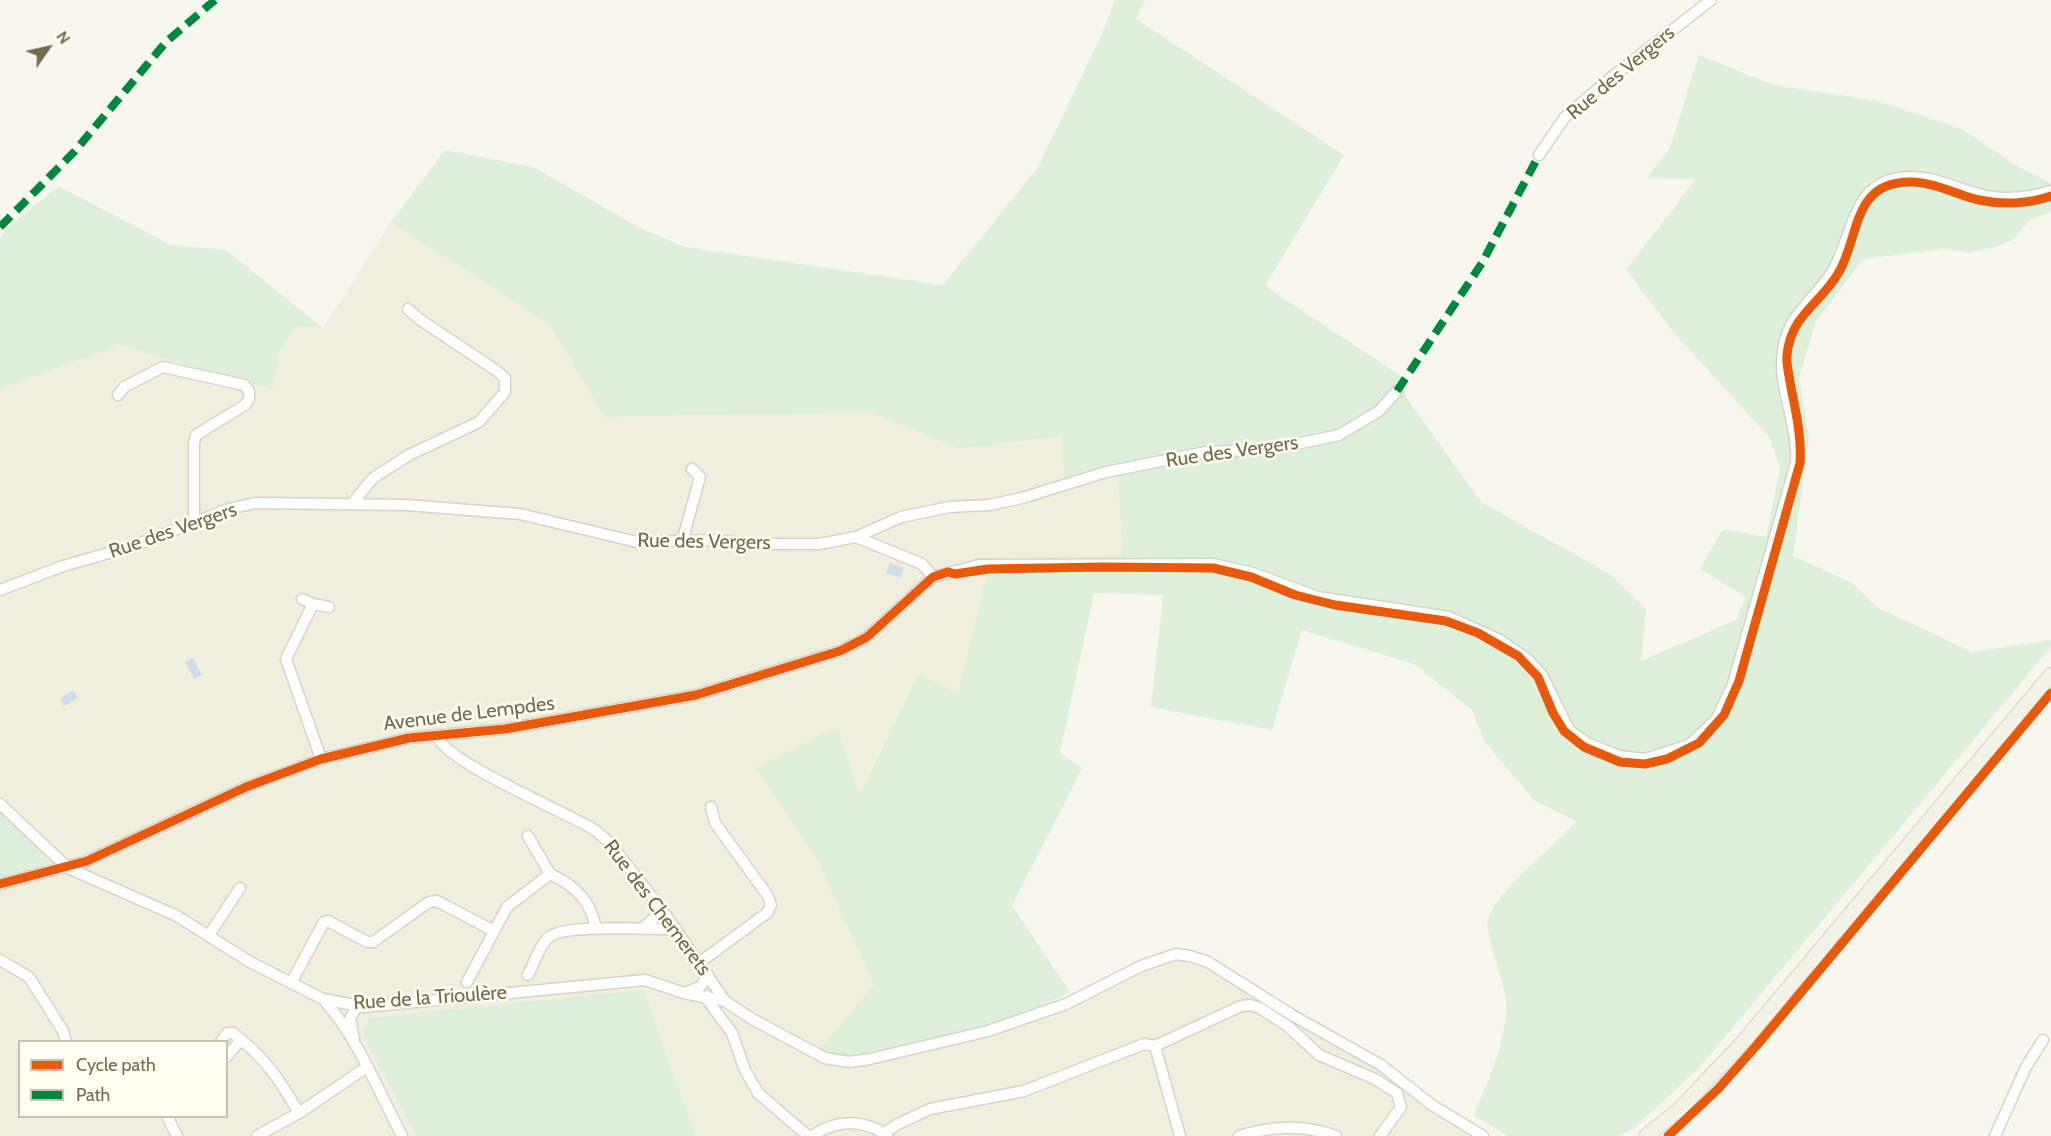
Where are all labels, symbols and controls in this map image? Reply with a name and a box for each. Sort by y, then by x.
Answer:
north arrow [18,18,78,78]
street label: Rue des Vergers [1562,21,1680,125]
text: N [52,28,74,48]
street label: Rue des Vergers [1164,431,1300,473]
street label: Rue des Vergers [106,498,240,564]
street label: Rue des Vergers [637,529,771,555]
street label: Avenue de Lempdes [382,692,556,736]
street label: Rue des Chemerets [598,835,716,981]
street label: Rue de la Trioulère [352,981,508,1015]
legend [18,1040,228,1118]
text: Cycle path [76,1054,156,1076]
text: Path [76,1084,110,1106]

